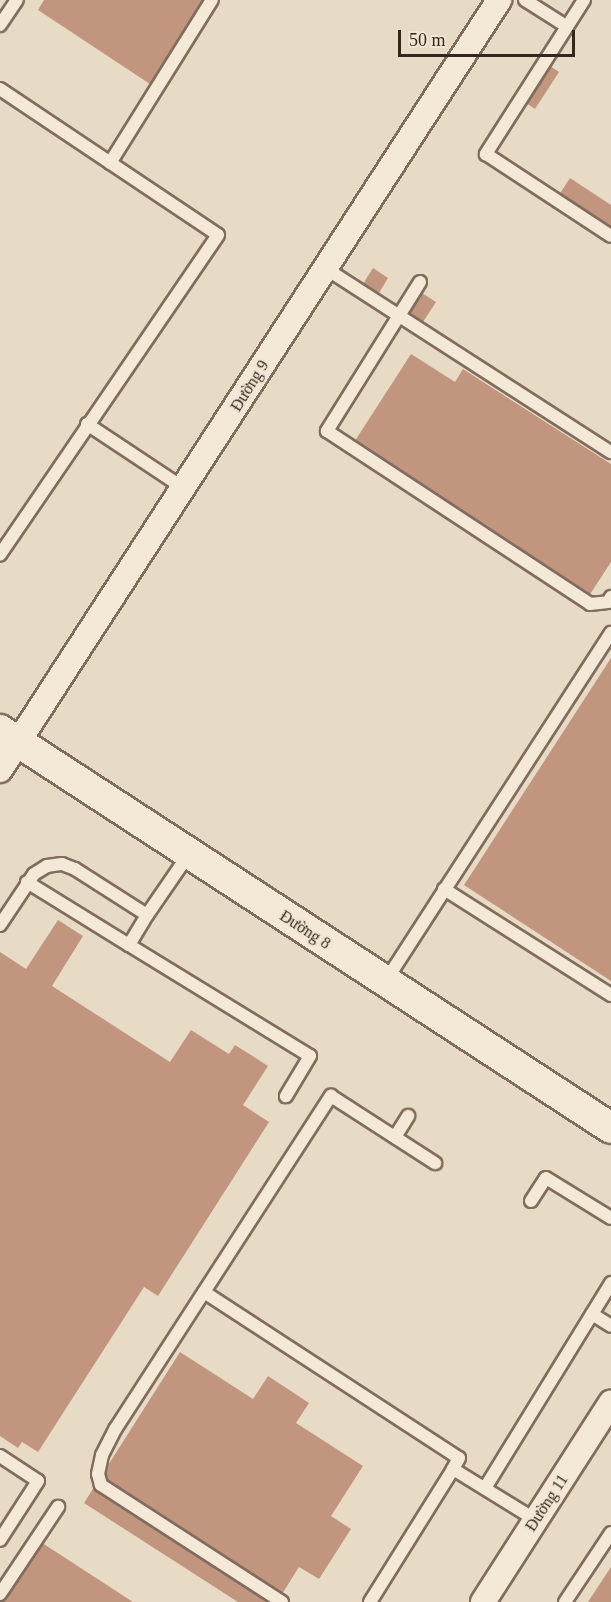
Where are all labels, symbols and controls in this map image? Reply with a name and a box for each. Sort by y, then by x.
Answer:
scale bar [401,18,578,56]
text: 50 m [409,30,446,50]
street label: Đường 9 [227,357,273,415]
street label: Đường 8 [276,907,334,953]
street label: Đường 11 [521,1471,573,1535]

